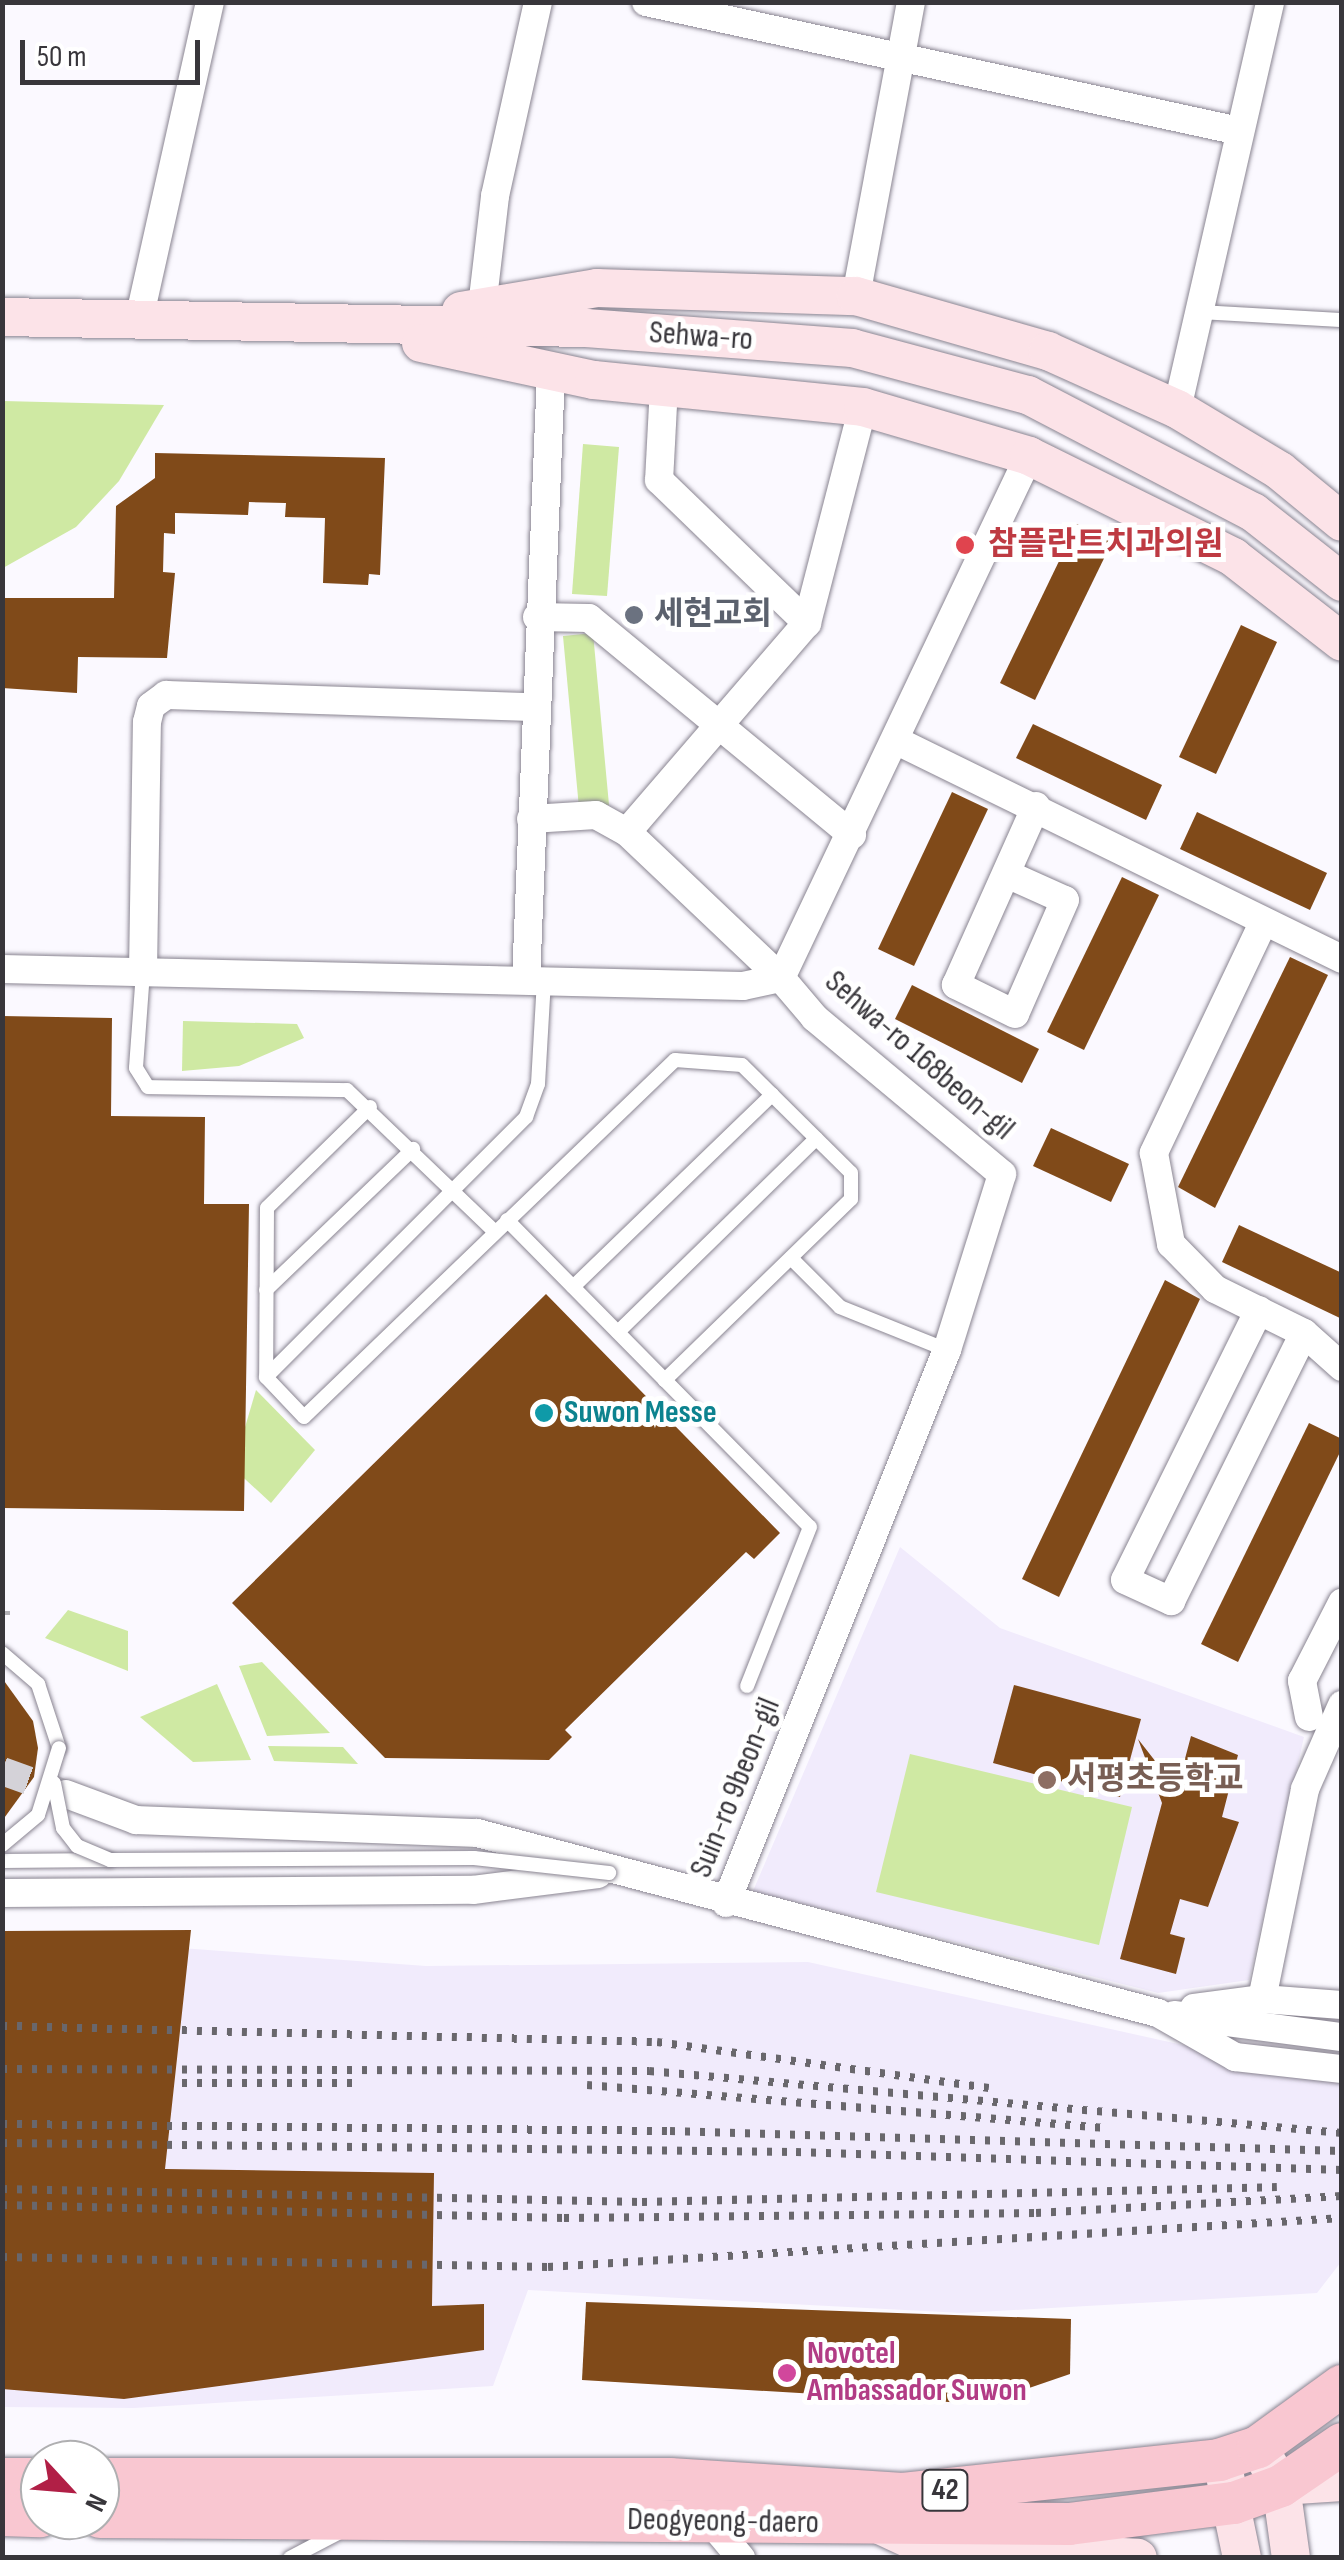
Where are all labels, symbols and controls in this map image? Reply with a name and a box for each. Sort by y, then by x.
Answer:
scale bar [25,20,205,82]
text: 50 m [37,39,86,75]
street label: Sehwa-ro [648,314,754,360]
place label: 참플란트치과의원 [988,526,1224,564]
marker: 참플란트치과의원 [952,532,978,558]
place label: 세현교회 [654,596,772,634]
marker: 세현교회 [623,604,645,626]
street label: Sehwa-ro 168beon-gil [816,963,1022,1149]
place label: Suwon Messe [564,1394,717,1432]
marker: Suwon Messe [533,1402,555,1424]
street label: Suin-ro 9beon-gil [683,1693,789,1883]
place label: 서평초등학교 [1067,1761,1244,1799]
marker: 서평초등학교 [1036,1769,1058,1791]
place label: Novotel Ambassador Suwon [807,2336,1027,2411]
marker: Novotel Ambassador Suwon [776,2362,798,2384]
north arrow [20,2440,120,2540]
road number: 42 [920,2465,970,2515]
text: N [78,2489,114,2516]
street label: Deogyeong-daero [627,2501,819,2543]

